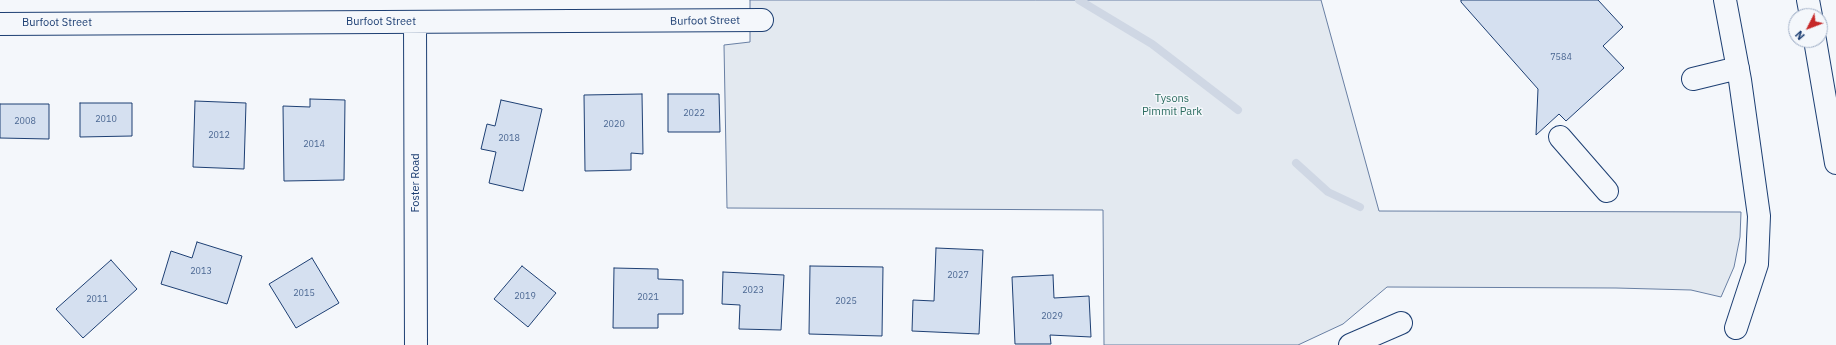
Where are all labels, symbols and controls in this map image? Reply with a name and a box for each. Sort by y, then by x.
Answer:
north arrow [1788,8,1828,48]
street label: Burfoot Street [670,14,740,28]
street label: Burfoot Street [346,15,416,29]
street label: Burfoot Street [22,16,92,30]
text: N [1792,28,1808,43]
house number: 7584 [1550,52,1572,62]
park label: Tysons Pimmit Park [1142,92,1202,118]
house number: 2022 [683,108,705,118]
house number: 2010 [95,114,117,124]
house number: 2008 [14,116,36,126]
house number: 2020 [603,119,625,129]
house number: 2012 [208,130,230,140]
house number: 2018 [498,133,520,143]
house number: 2014 [303,139,325,149]
street label: Foster Road [409,153,423,213]
house number: 2013 [190,266,212,276]
house number: 2027 [947,270,969,280]
house number: 2023 [742,285,764,295]
house number: 2015 [293,288,315,298]
house number: 2019 [514,291,536,301]
house number: 2021 [637,292,659,302]
house number: 2011 [86,294,108,304]
house number: 2025 [835,296,857,306]
house number: 2029 [1041,311,1063,321]

